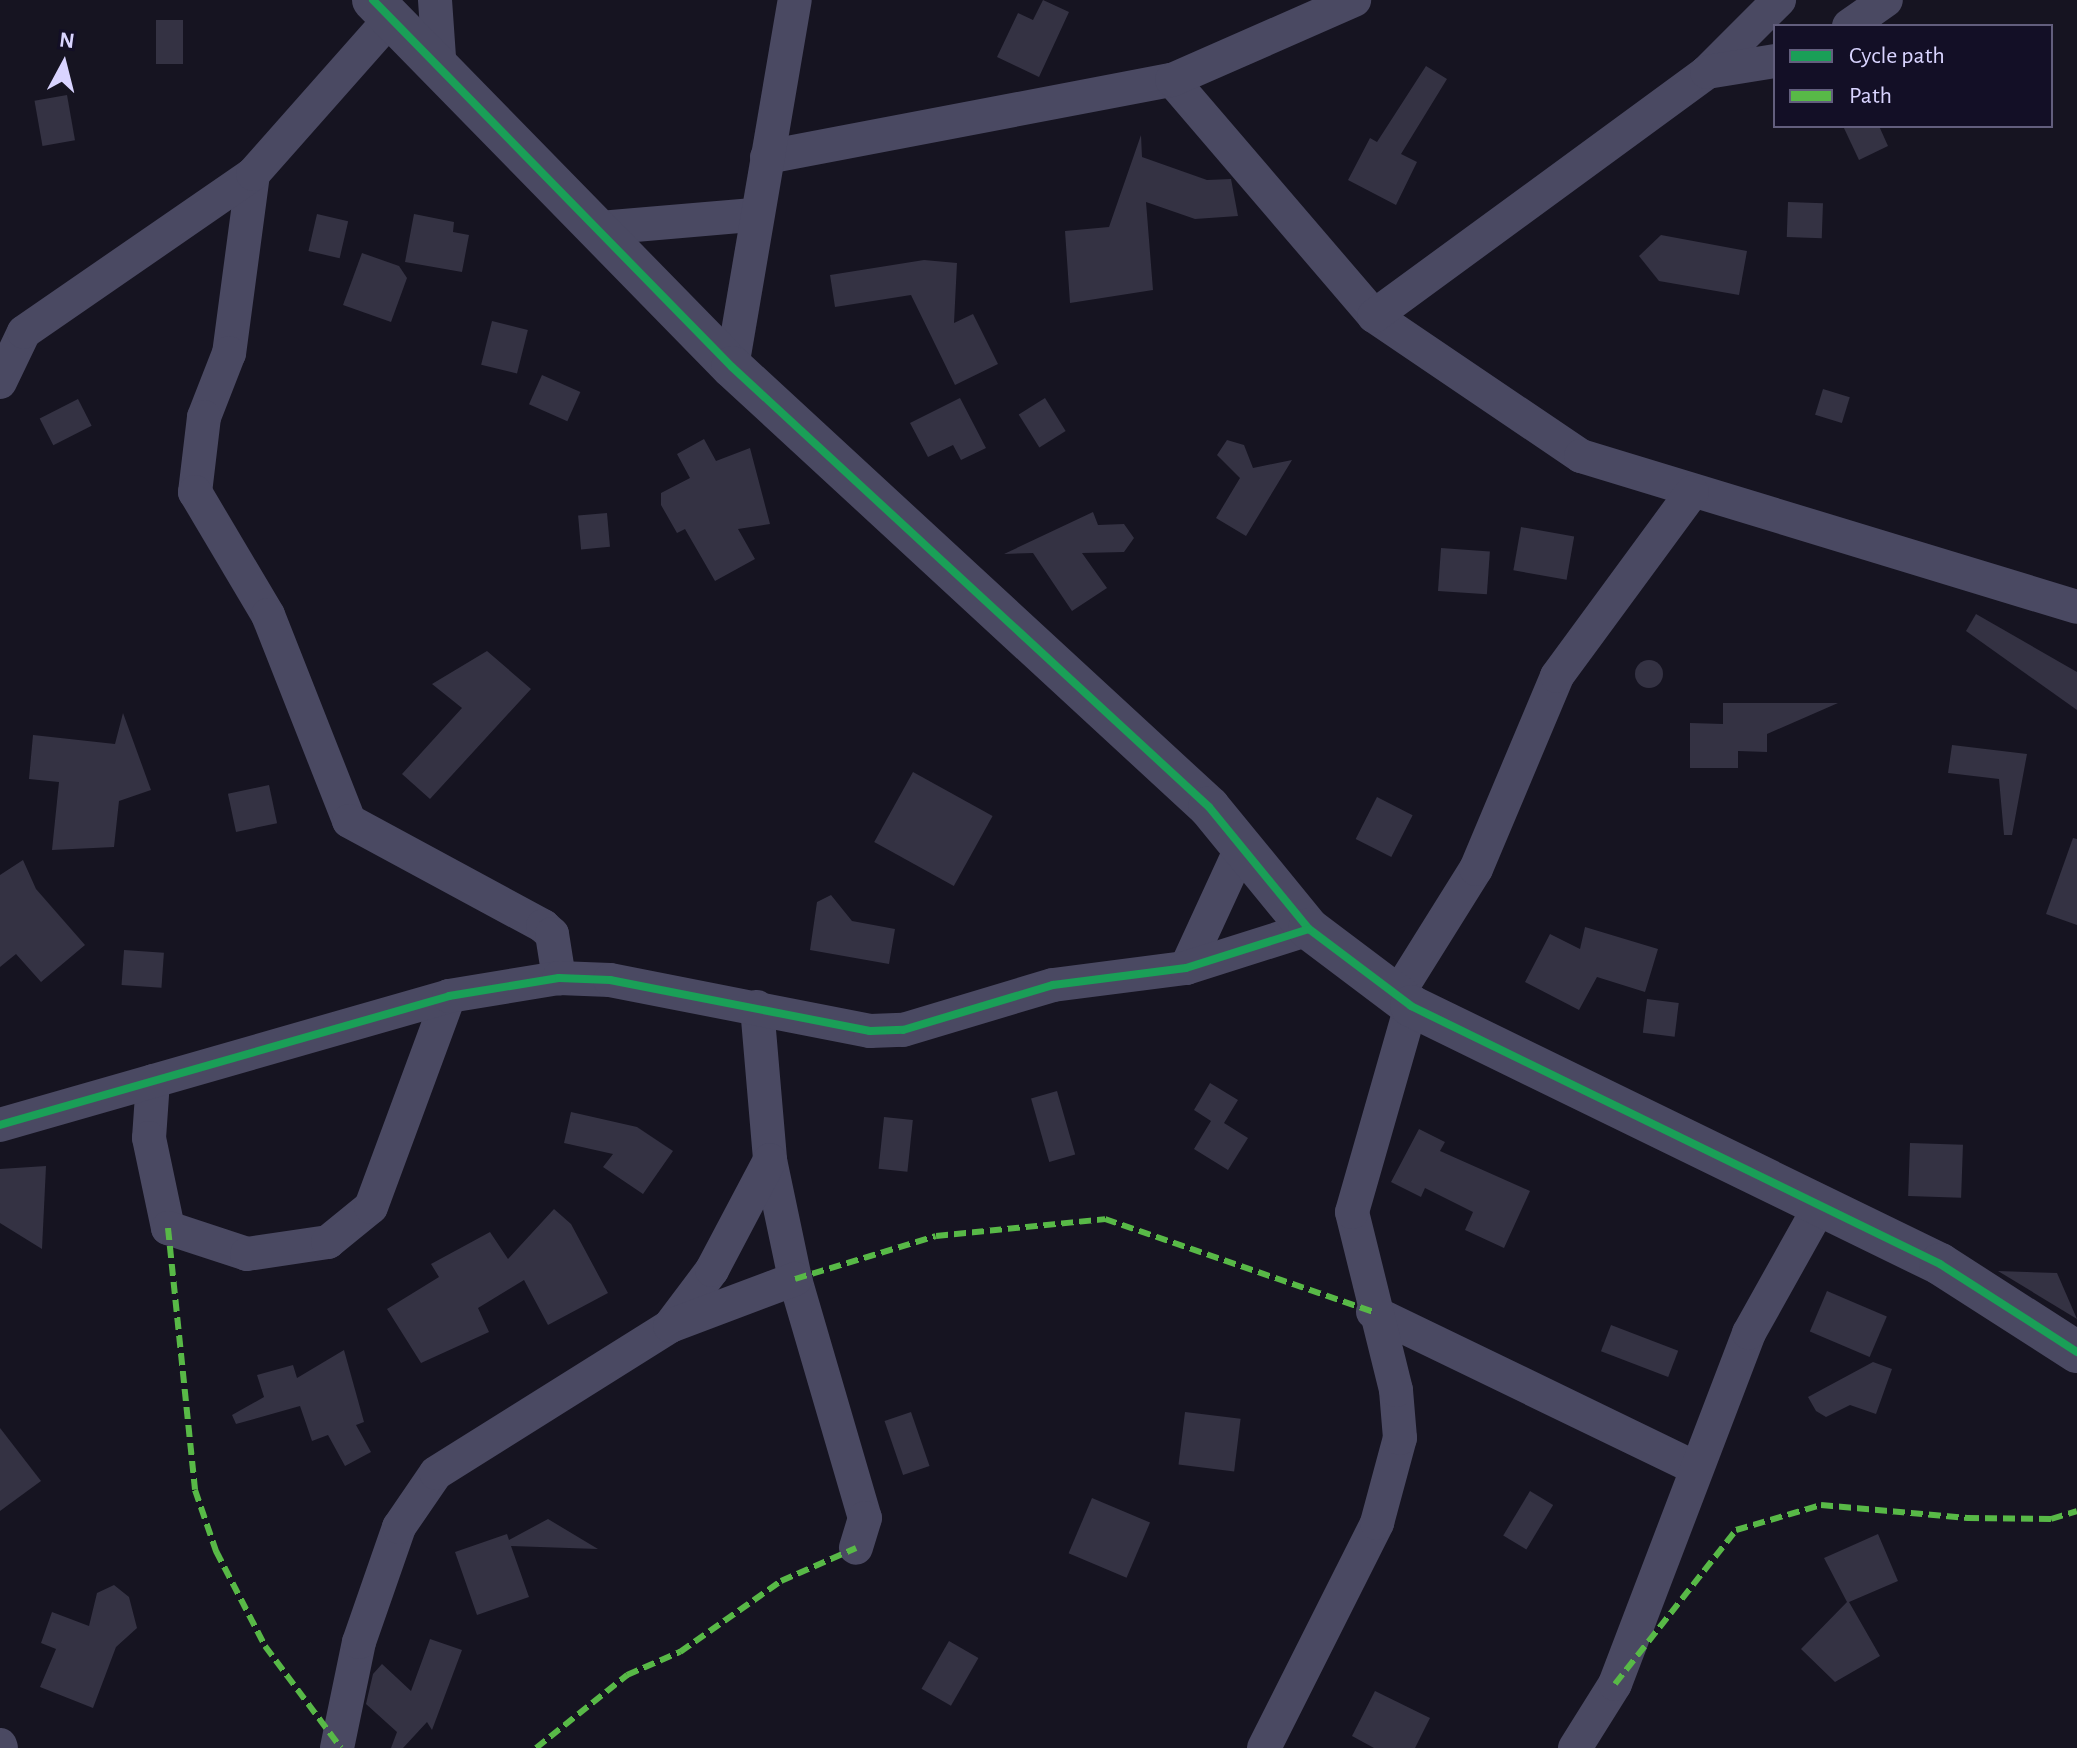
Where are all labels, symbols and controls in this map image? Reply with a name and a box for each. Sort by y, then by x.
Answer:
north arrow [24,24,104,104]
legend [1773,24,2053,128]
text: N [58,28,76,52]
text: Cycle path [1849,44,1945,68]
text: Path [1849,84,1892,108]

